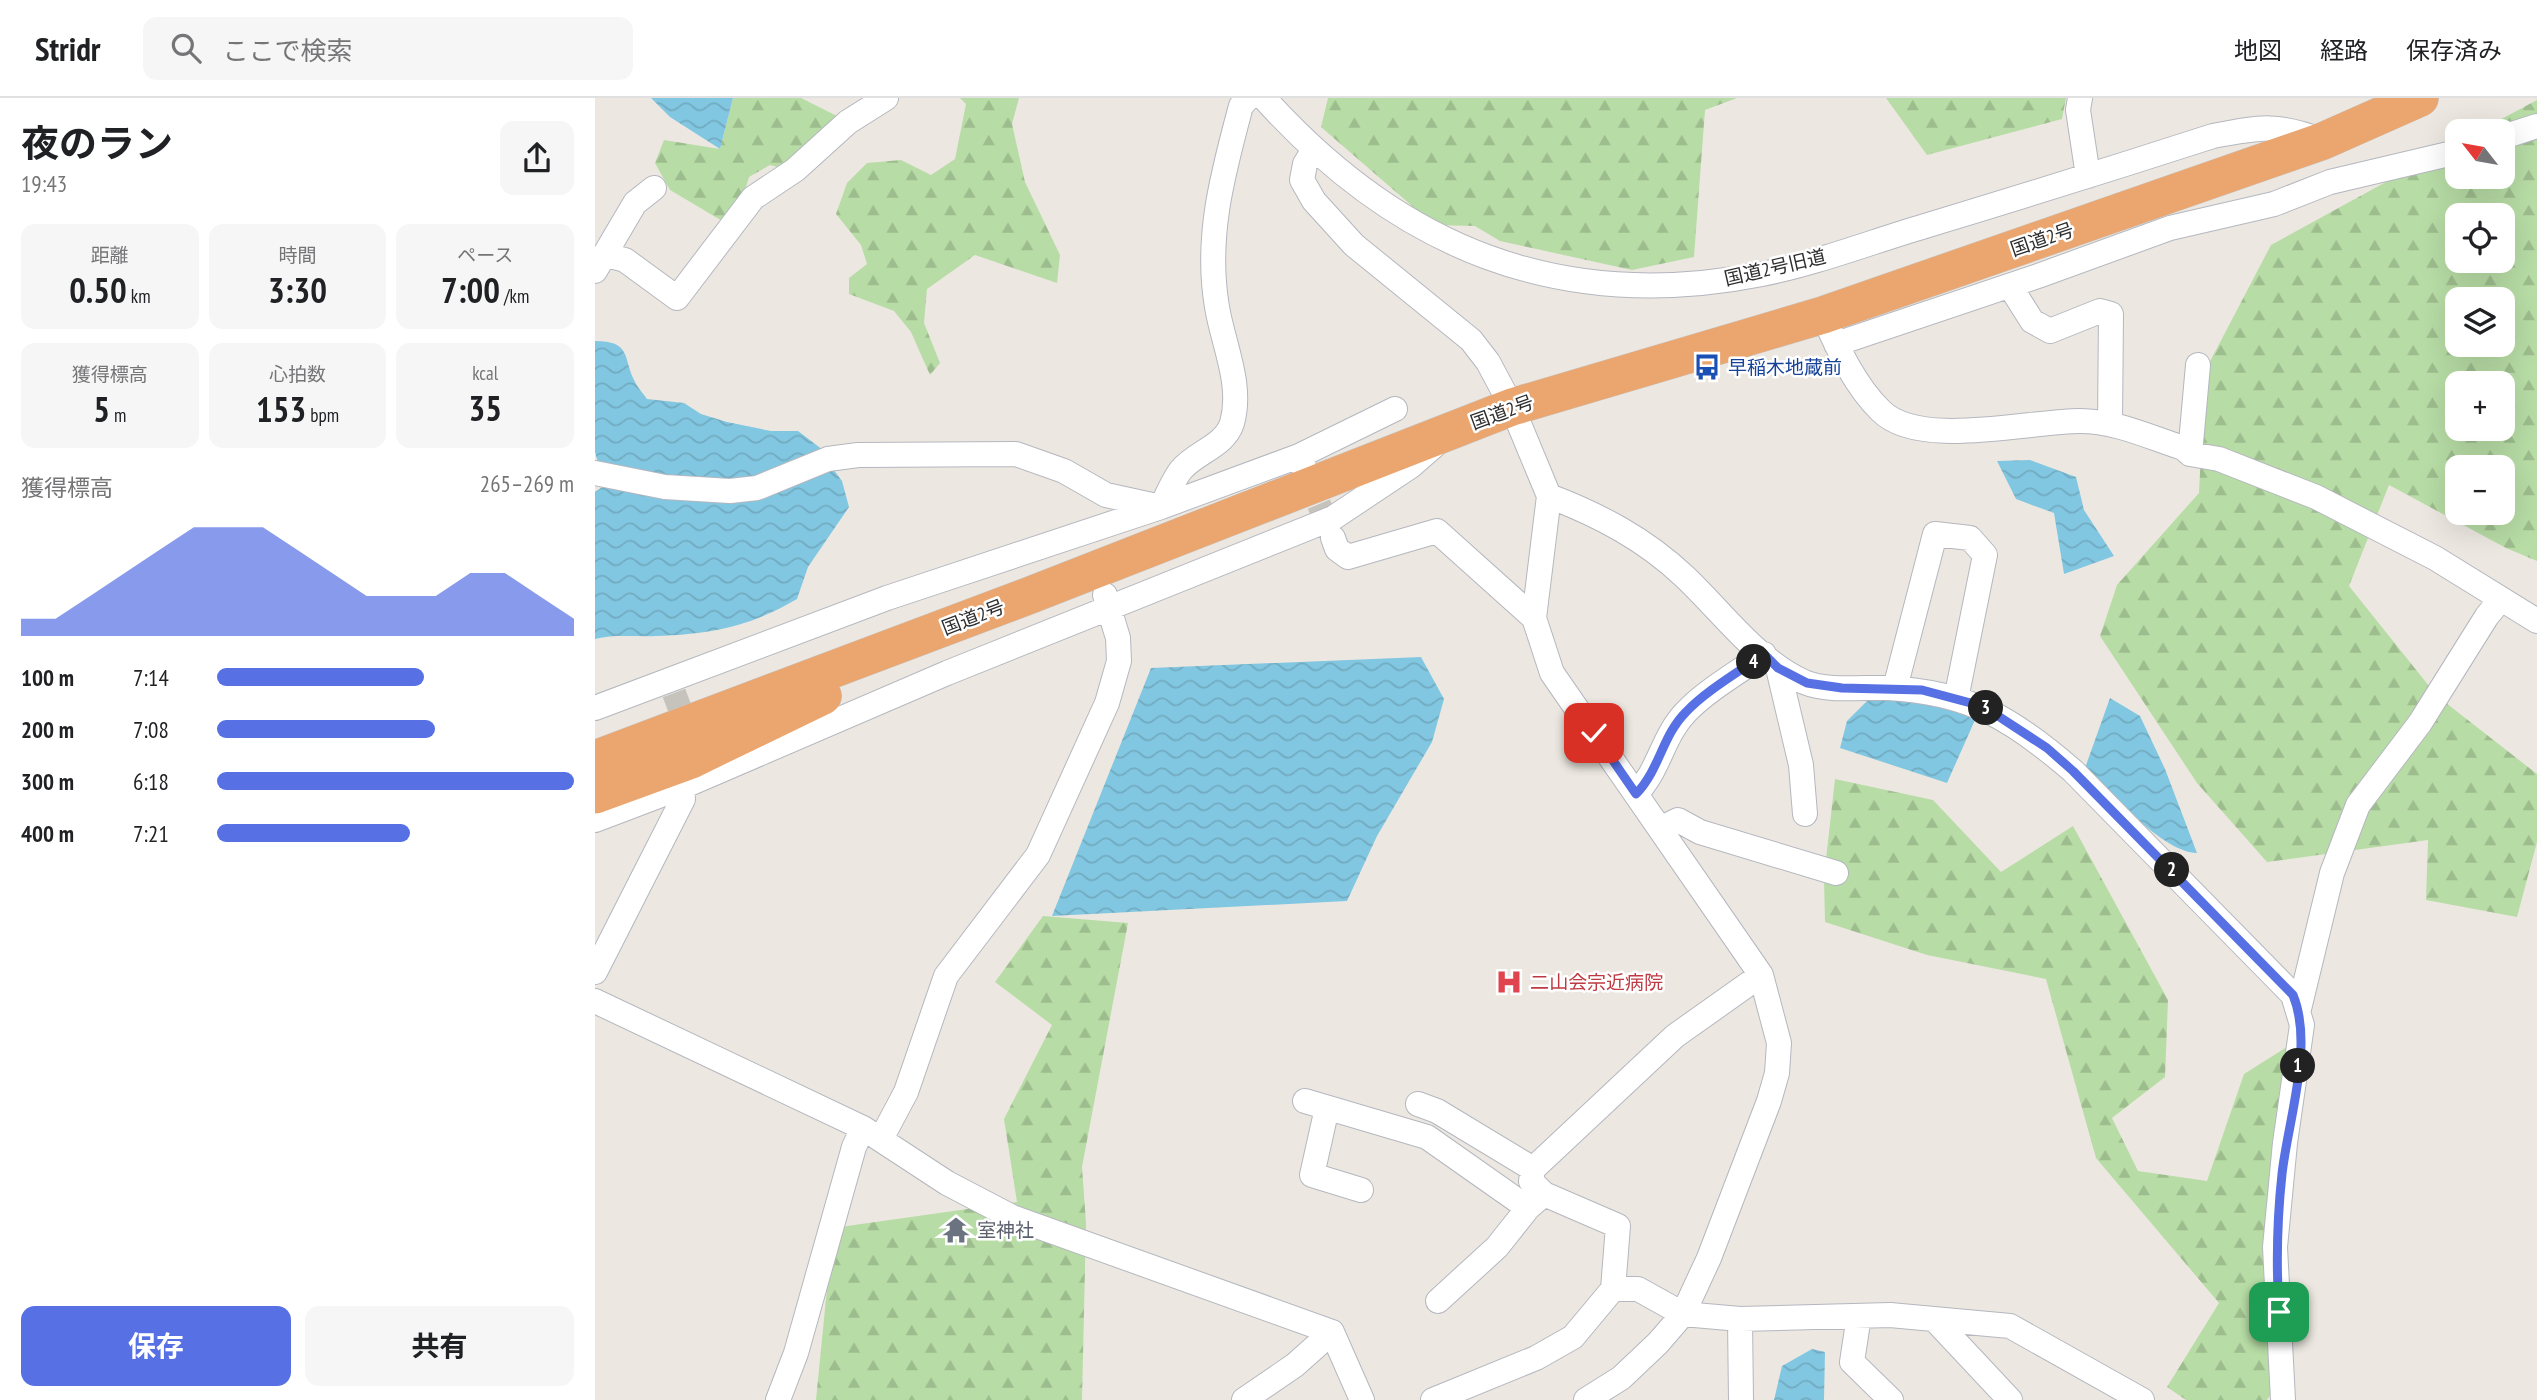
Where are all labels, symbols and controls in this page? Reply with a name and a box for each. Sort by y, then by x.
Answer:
search box [143,17,633,80]
text: Stridr [35,27,101,70]
icon: search [167,29,205,67]
text: ここで検索 [223,34,353,67]
text: 地図 [2234,35,2282,66]
text: 経路 [2320,35,2368,66]
text: 保存済み [2406,35,2502,66]
text: 夜のラン [21,118,173,167]
north arrow [2445,119,2515,189]
map controls [2445,119,2515,525]
button: share [500,121,574,195]
text: 19:43 [21,169,67,198]
button: locate [2445,203,2515,273]
street label: 国道2号 [2007,217,2077,261]
text: 距離 [91,243,129,267]
text: 時間 [278,243,317,267]
text: ペース [457,243,513,267]
street label: 国道2号旧道 [1722,244,1828,290]
text: 0.50 [69,267,127,313]
text: 3:30 [268,267,327,313]
text: 7:00 [441,267,500,313]
text: km [127,284,151,308]
text: /km [500,284,529,308]
button: layers [2445,287,2515,357]
bus stop icon: 早稲木地蔵前 [1692,352,1722,382]
place label: 早稲木地蔵前 [1728,355,1842,379]
text: kcal [472,361,498,385]
text: 獲得標高 [72,362,148,386]
text: 心拍数 [269,362,326,386]
button: + [2445,371,2515,441]
text: 35 [468,385,502,431]
text: 5 [93,386,110,432]
text: 153 [256,386,306,432]
street label: 国道2号 [1467,390,1537,434]
text: m [110,403,126,427]
text: bpm [306,403,339,427]
button: − [2445,455,2515,525]
text: 265–269 m [480,469,574,498]
text: 獲得標高 [21,473,113,502]
street label: 国道2号 [938,594,1008,640]
pin: 4 [1737,644,1771,680]
text: 4 [1749,649,1758,673]
text: 100 m [21,663,74,692]
text: 7:14 [133,663,169,692]
pin: 3 [1969,690,2003,726]
text: 3 [1981,695,1990,719]
pin [1564,703,1624,763]
icon: check [1575,714,1613,752]
text: 200 m [21,715,74,744]
text: 7:08 [133,715,169,744]
text: 300 m [21,767,74,796]
text: 6:18 [133,767,169,796]
text: 400 m [21,819,74,848]
text: 7:21 [133,819,169,848]
pin: 2 [2155,852,2189,888]
text: 2 [2167,857,2176,881]
hospital icon: 二山会宗近病院 [1494,967,1524,997]
place label: 二山会宗近病院 [1530,970,1663,994]
pin: 1 [2281,1048,2315,1084]
text: 1 [2293,1053,2302,1077]
temple icon: 室神社 [941,1215,971,1245]
place label: 室神社 [977,1218,1034,1242]
pin [2249,1282,2309,1342]
icon: arrive [2260,1293,2298,1331]
button: 保存 [21,1306,291,1386]
button: 共有 [305,1306,574,1386]

